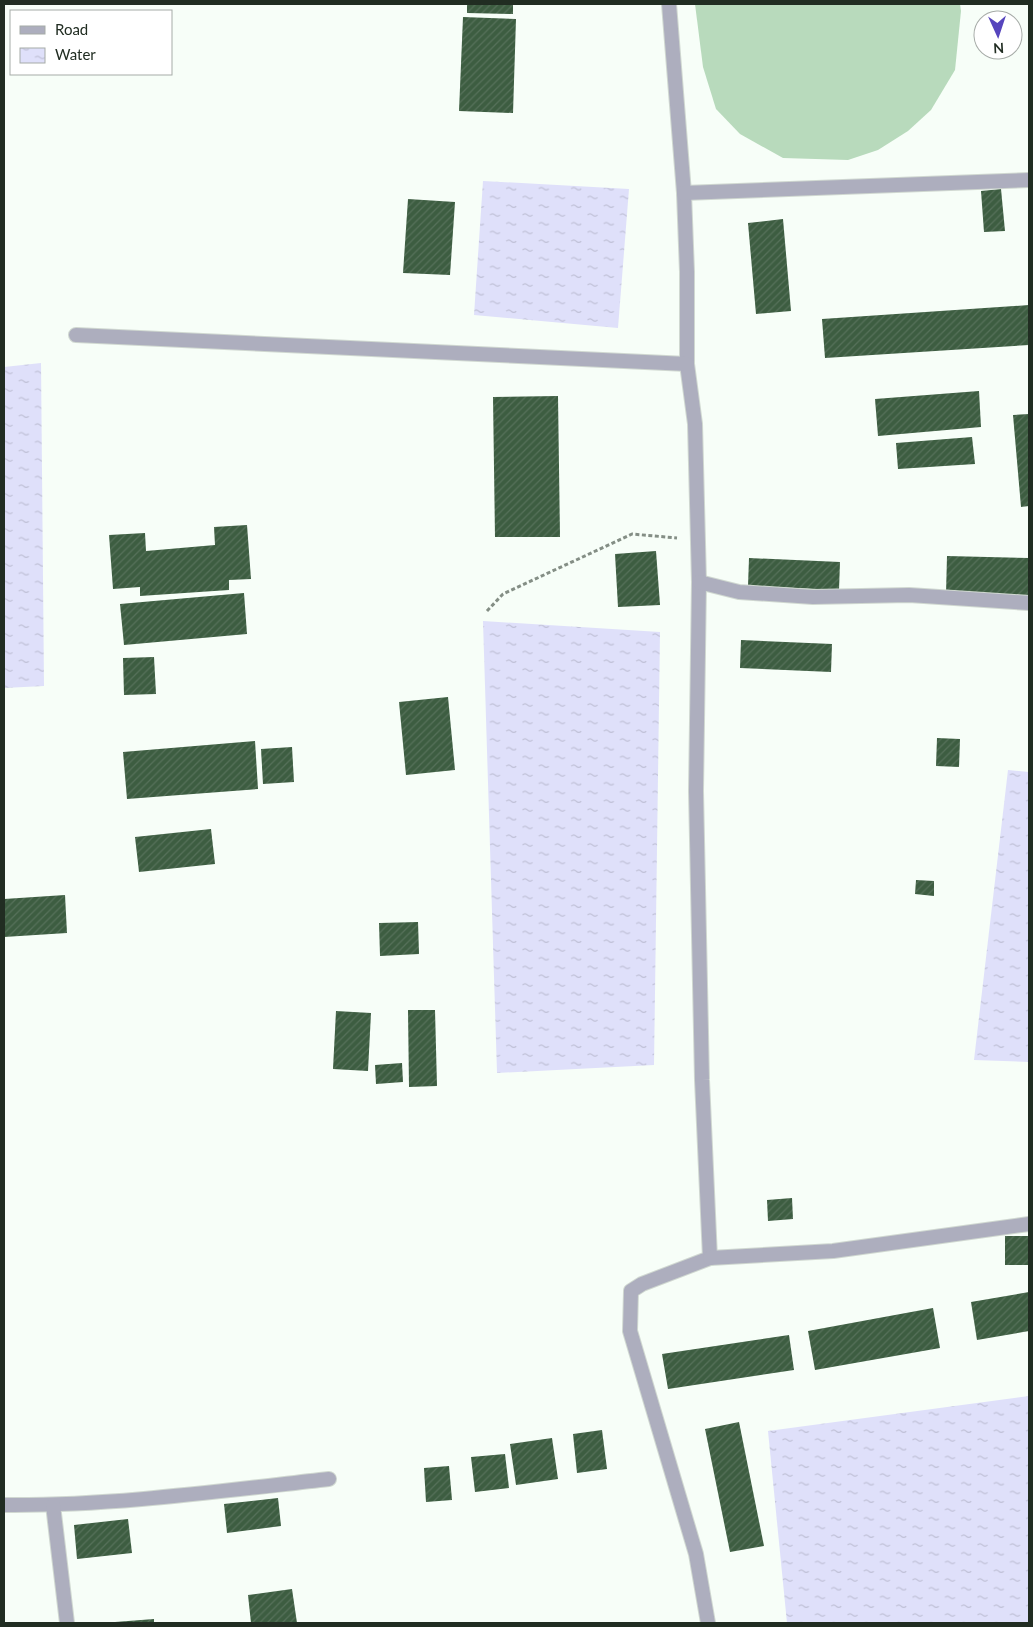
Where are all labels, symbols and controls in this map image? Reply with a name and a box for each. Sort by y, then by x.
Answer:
legend [10,10,172,75]
north arrow [973,10,1023,60]
text: Road [55,20,88,38]
text: N [993,40,1005,57]
text: Water [55,45,96,63]

